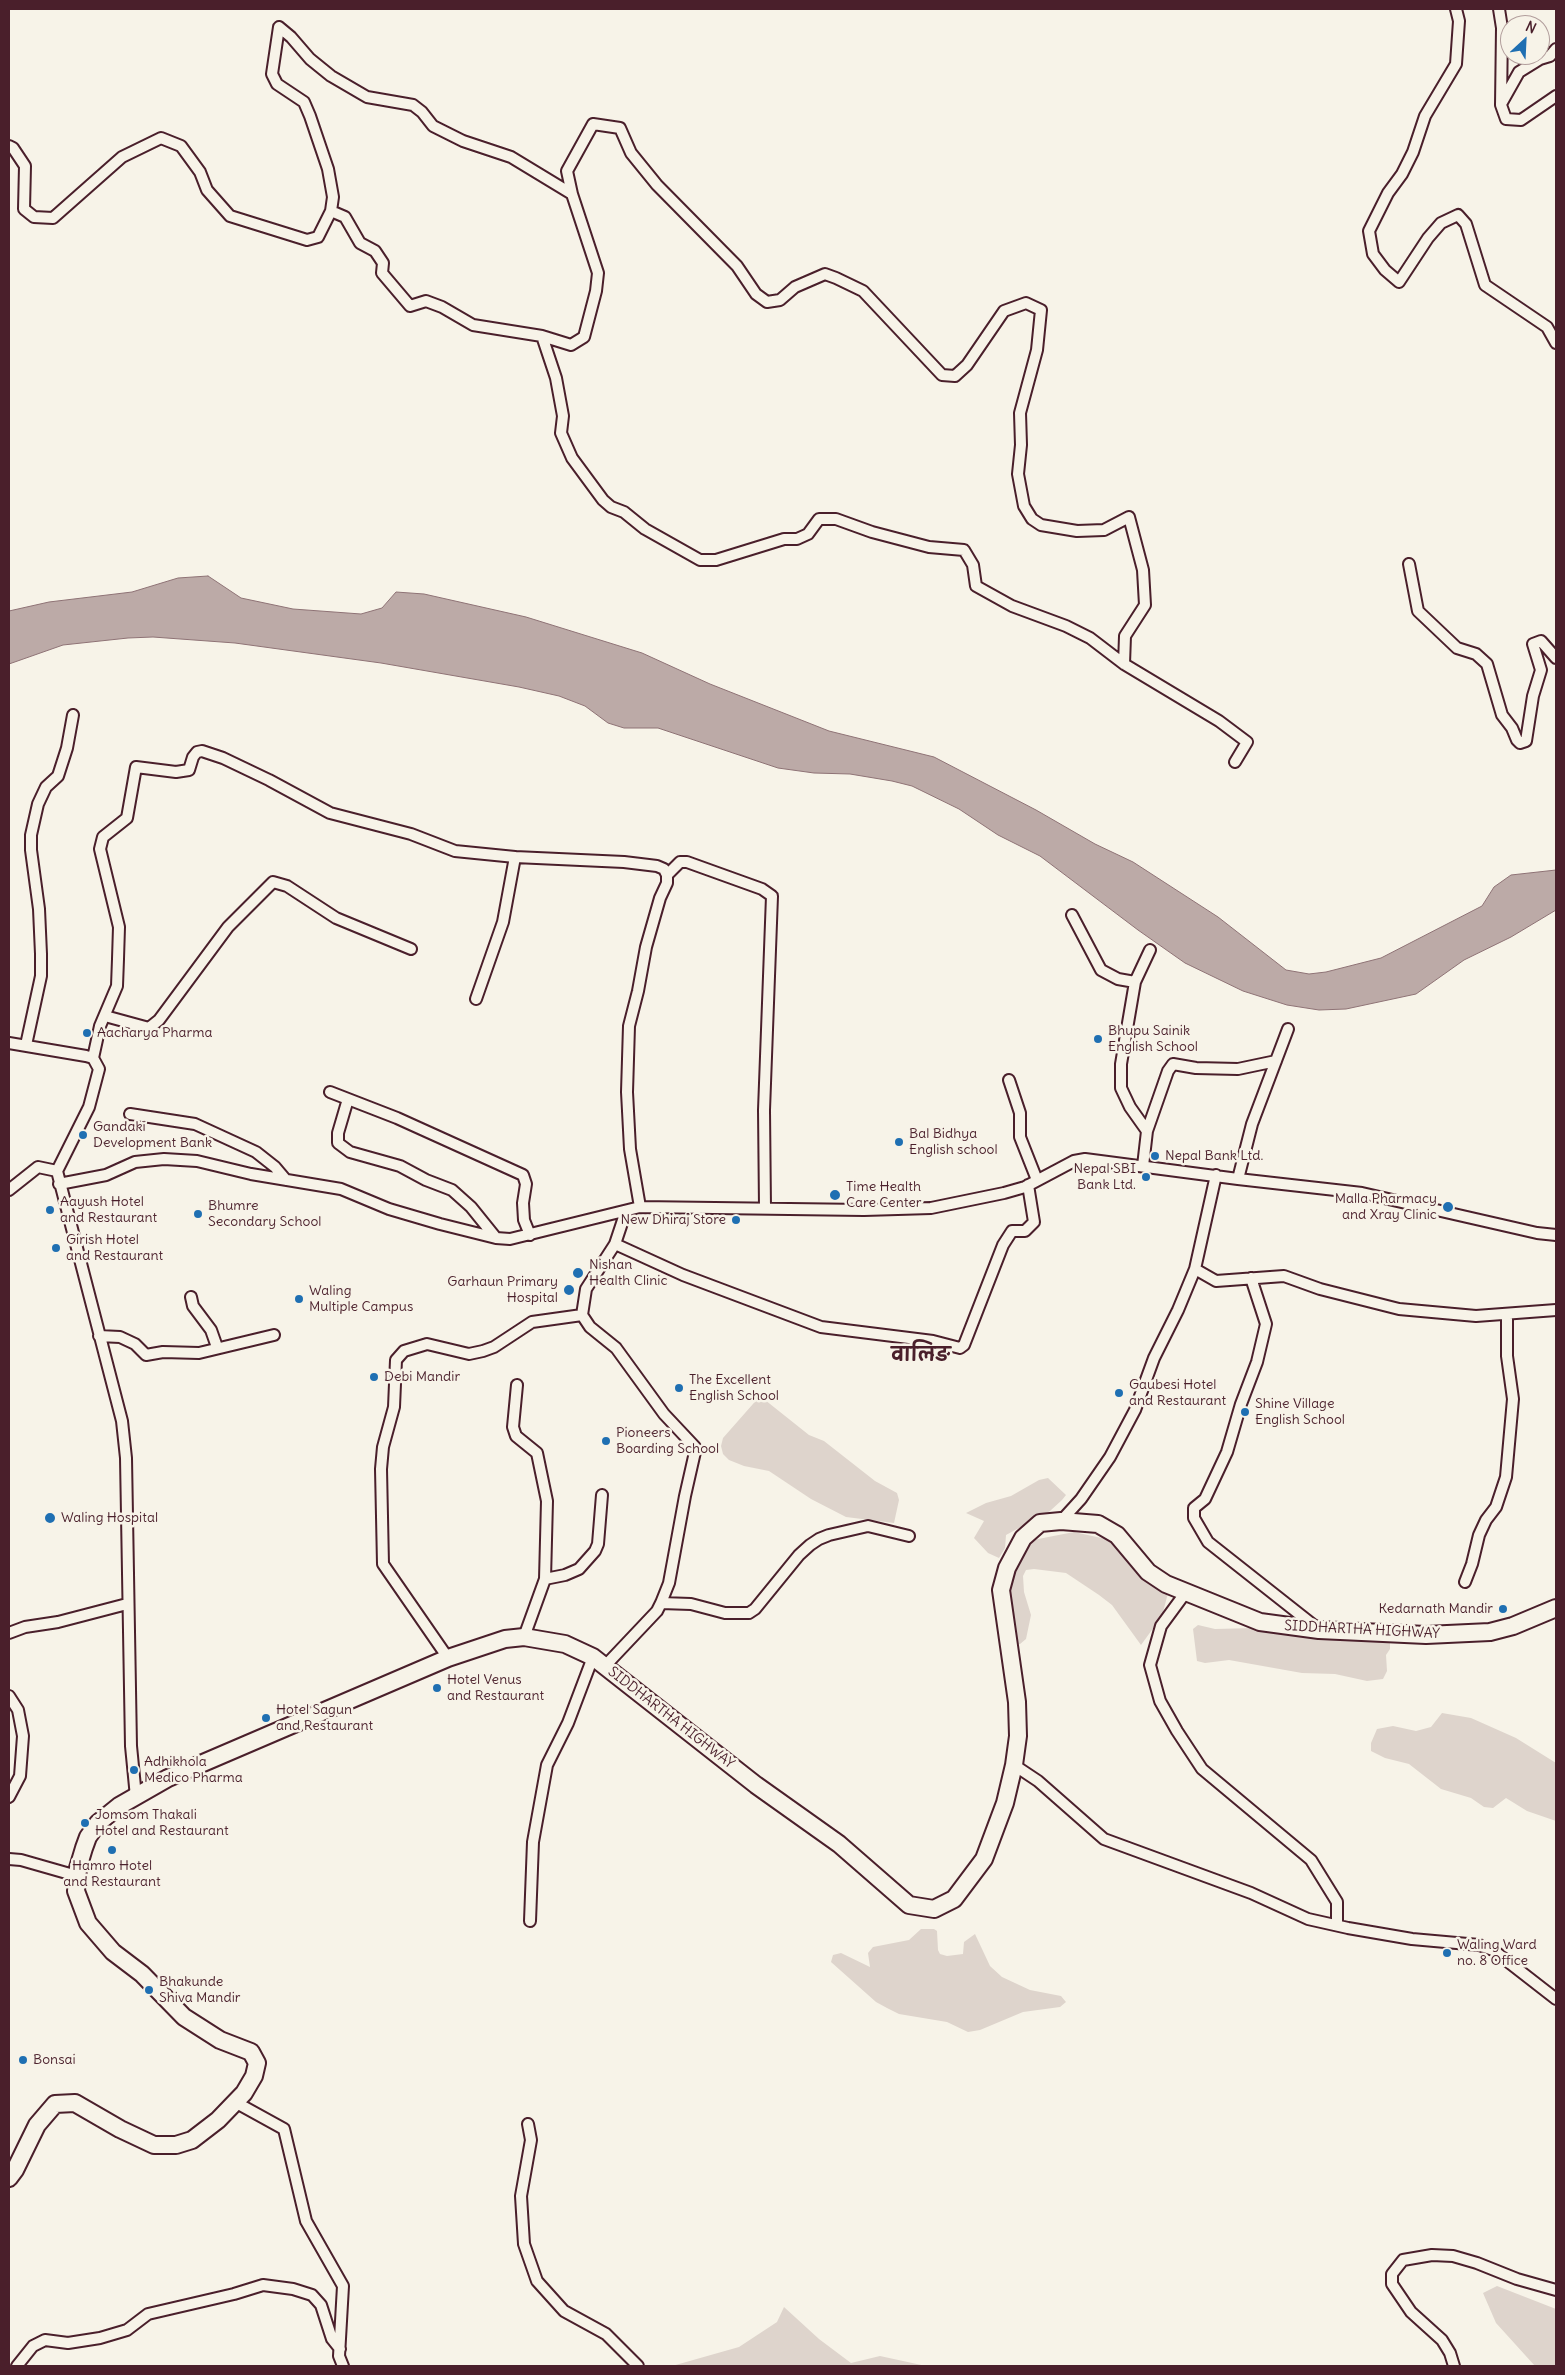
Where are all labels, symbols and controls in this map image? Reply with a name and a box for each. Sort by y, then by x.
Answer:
north arrow [1500,15,1550,65]
text: N [1523,17,1539,38]
place label: Bhupu Sainik English School [1108,1023,1198,1056]
place label: Aacharya Pharma [97,1025,213,1041]
marker: Aacharya Pharma [81,1027,93,1039]
marker: Bhupu Sainik English School [1092,1033,1104,1045]
place label: Gandaki Development Bank [93,1119,212,1152]
place label: Bal Bidhya English school [909,1126,998,1158]
marker: Gandaki Development Bank [77,1129,89,1141]
marker: Bal Bidhya English school [893,1136,905,1148]
place label: Nepal Bank Ltd. [1165,1148,1263,1164]
marker: Nepal Bank Ltd. [1149,1150,1161,1162]
place label: Nepal SBI Bank Ltd. [1074,1161,1136,1194]
marker: Nepal SBI Bank Ltd. [1140,1171,1152,1183]
place label: Time Health Care Center [846,1179,921,1212]
marker: Time Health Care Center [828,1188,842,1202]
place label: Malla Pharmacy and Xray Clinic [1335,1191,1437,1224]
place label: Aayush Hotel and Restaurant [60,1194,157,1226]
place label: Bhumre Secondary School [208,1198,321,1230]
marker: Malla Pharmacy and Xray Clinic [1441,1200,1455,1214]
marker: Aayush Hotel and Restaurant [44,1204,56,1216]
marker: Bhumre Secondary School [192,1208,204,1220]
place label: New Dhiraj Store [620,1212,726,1228]
marker: New Dhiraj Store [730,1214,742,1226]
place label: Girish Hotel and Restaurant [66,1232,163,1264]
marker: Girish Hotel and Restaurant [50,1242,62,1254]
place label: Nishan Health Clinic [589,1257,668,1290]
marker: Nishan Health Clinic [571,1266,585,1280]
place label: Garhaun Primary Hospital [447,1274,558,1306]
place label: Waling Multiple Campus [309,1283,413,1315]
marker: Garhaun Primary Hospital [562,1283,576,1297]
marker: Waling Multiple Campus [293,1293,305,1305]
district label: वालिङ [891,1345,951,1367]
place label: Debi Mandir [384,1369,460,1385]
marker: Debi Mandir [368,1371,380,1383]
place label: The Excellent English School [689,1372,779,1404]
place label: Gaubesi Hotel and Restaurant [1129,1377,1226,1410]
marker: The Excellent English School [673,1382,685,1394]
marker: Gaubesi Hotel and Restaurant [1113,1387,1125,1399]
place label: Shine Village English School [1255,1396,1345,1428]
marker: Shine Village English School [1239,1406,1251,1418]
place label: Pioneers Boarding School [616,1425,719,1458]
marker: Pioneers Boarding School [600,1435,612,1447]
place label: Waling Hospital [61,1510,158,1526]
marker: Waling Hospital [43,1511,57,1525]
place label: Kedarnath Mandir [1379,1601,1493,1617]
marker: Kedarnath Mandir [1497,1603,1509,1615]
street label: SIDDHARTHA HIGHWAY [1284,1618,1440,1642]
street label: SIDDHARTHA HIGHWAY [604,1663,738,1773]
place label: Hotel Venus and Restaurant [447,1672,544,1704]
marker: Hotel Venus and Restaurant [431,1682,443,1694]
place label: Hotel Sagun and Restaurant [276,1702,373,1734]
marker: Hotel Sagun and Restaurant [260,1712,272,1724]
place label: Adhikhola Medico Pharma [144,1754,243,1786]
marker: Adhikhola Medico Pharma [128,1764,140,1776]
place label: Jomsom Thakali Hotel and Restaurant [95,1807,229,1840]
marker: Jomsom Thakali Hotel and Restaurant [79,1817,91,1829]
marker: Hamro Hotel and Restaurant [106,1844,118,1856]
place label: Hamro Hotel and Restaurant [63,1858,161,1890]
place label: Waling Ward no. 8 Office [1457,1937,1537,1970]
marker: Waling Ward no. 8 Office [1441,1947,1453,1959]
place label: Bhakunde Shiva Mandir [159,1974,240,2006]
marker: Bhakunde Shiva Mandir [143,1984,155,1996]
place label: Bonsai [33,2052,76,2068]
marker: Bonsai [17,2054,29,2066]

